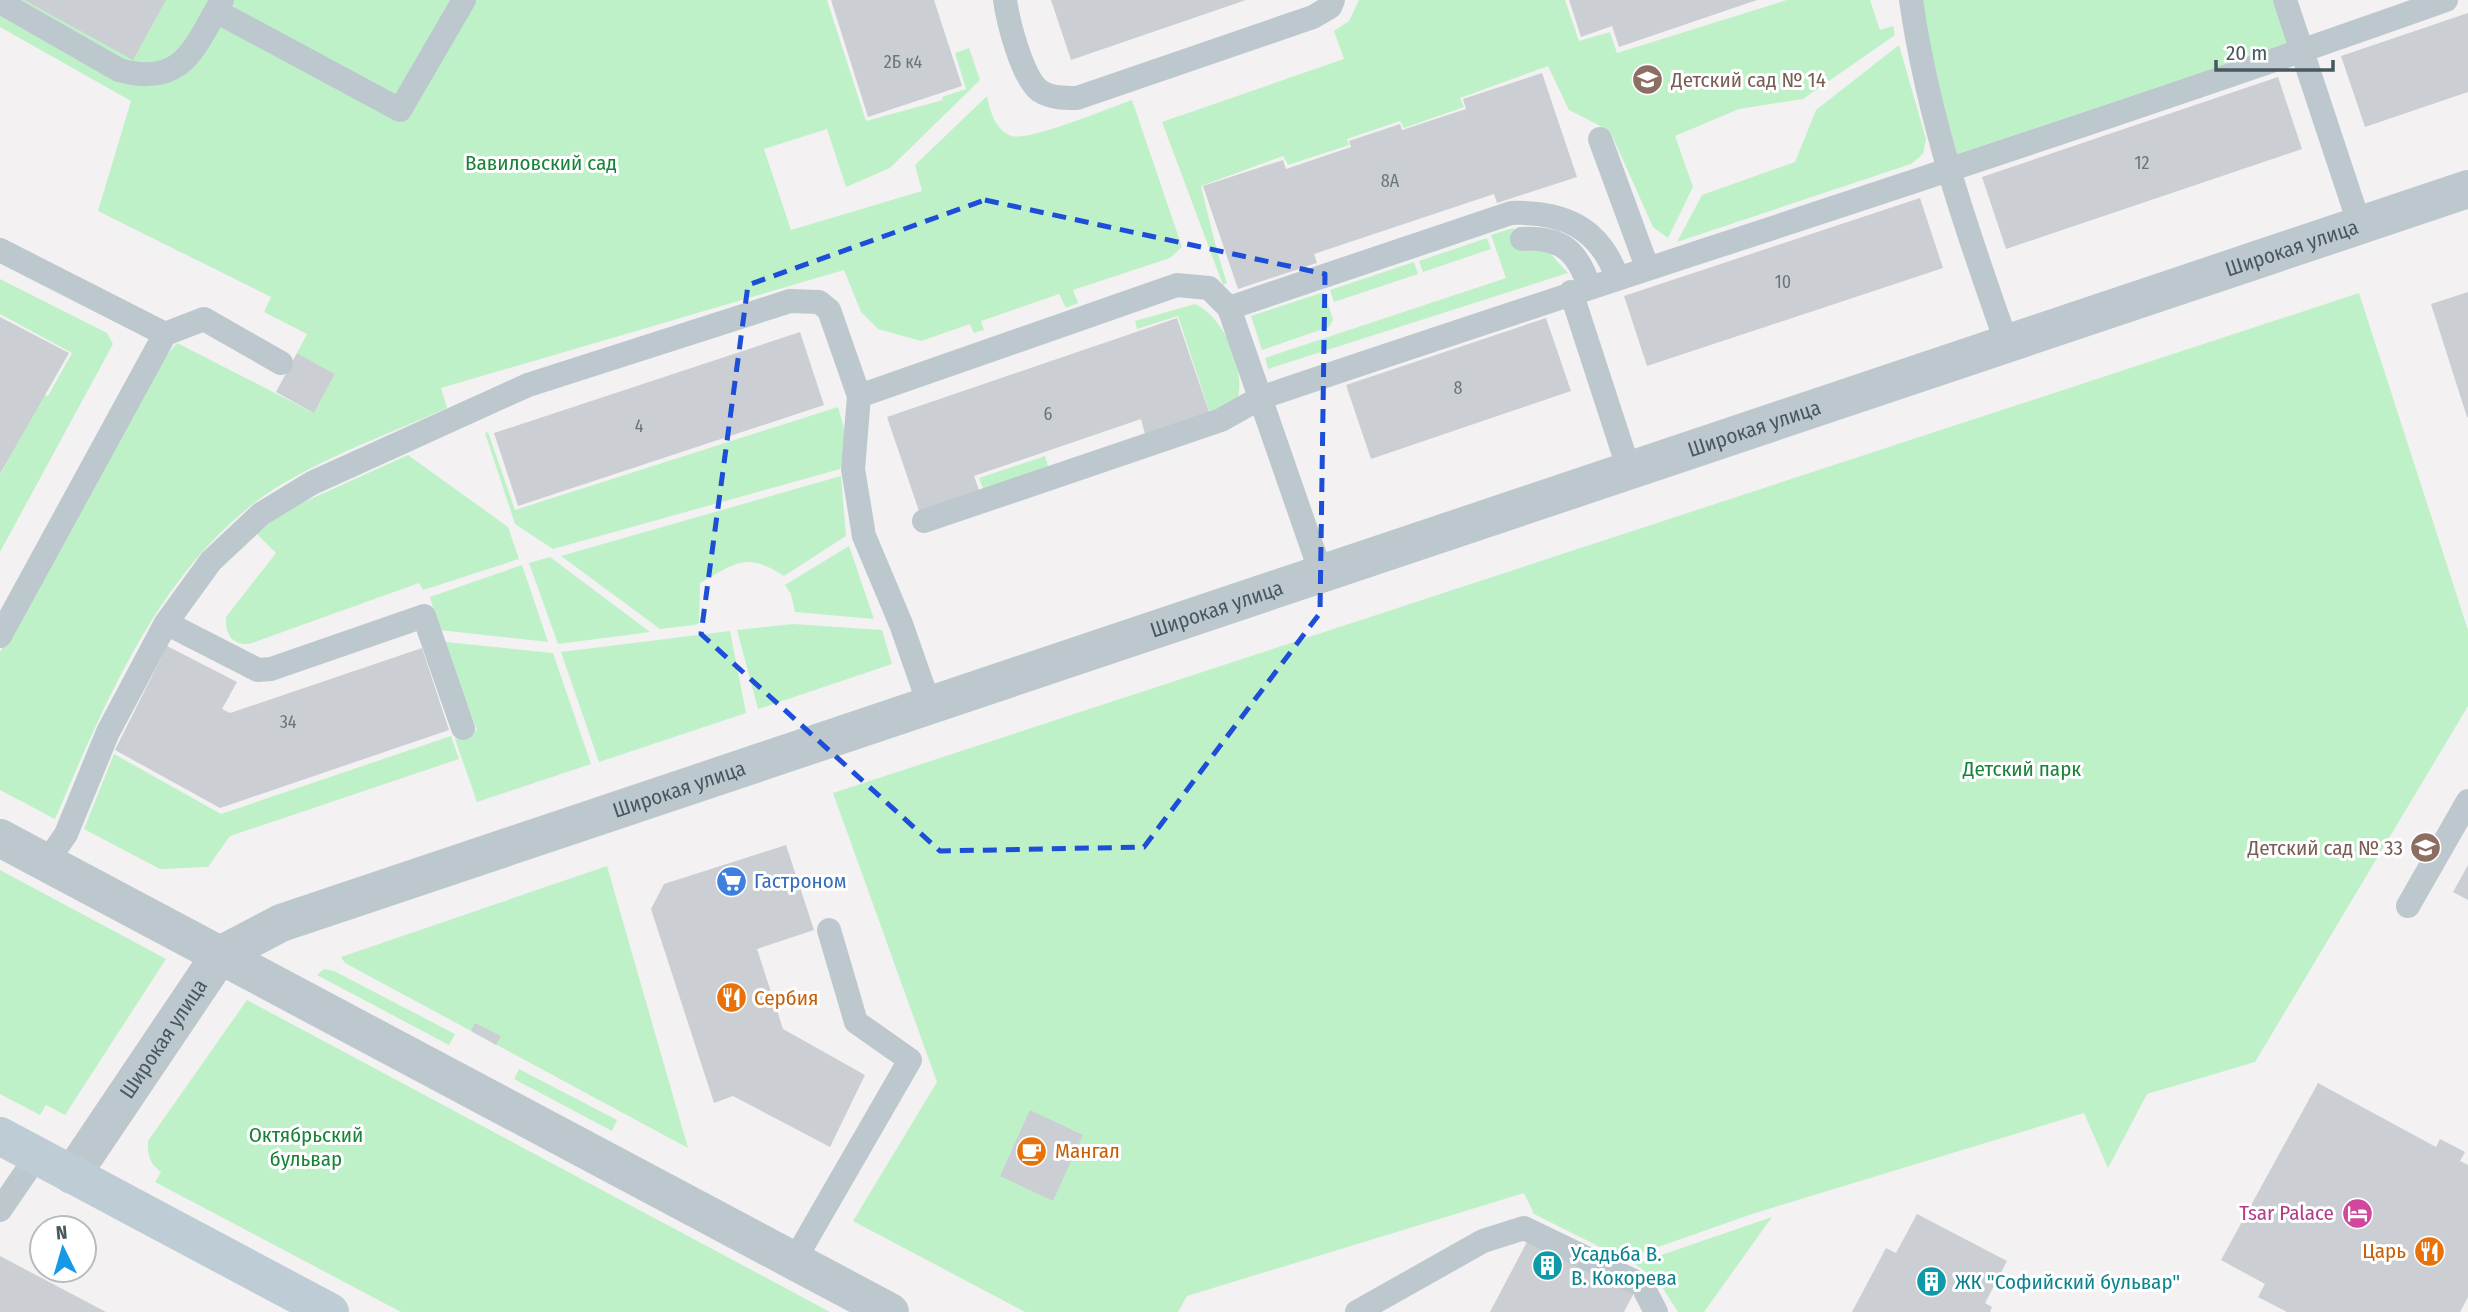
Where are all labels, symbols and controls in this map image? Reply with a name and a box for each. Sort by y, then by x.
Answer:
scale bar [2216,28,2333,72]
text: 20 m [2226,40,2267,66]
house number: 2Б к4 [884,51,923,73]
school or university icon: Детский сад № 14 [1631,63,1665,97]
place label: Детский сад № 14 [1670,67,1826,93]
park label: Вавиловский сад [465,150,617,176]
house number: 12 [2135,152,2150,174]
house number: 8А [1381,170,1400,192]
street label: Широкая улица [2222,214,2362,283]
house number: 10 [1775,271,1791,293]
house number: 8 [1454,377,1463,399]
street label: Широкая улица [1684,394,1824,463]
house number: 6 [1044,403,1053,425]
house number: 4 [635,415,644,437]
street label: Широкая улица [1147,575,1287,643]
house number: 34 [280,711,297,733]
street label: Широкая улица [609,755,749,824]
park label: Детский парк [1962,756,2081,782]
school or university icon: Детский сад № 33 [2409,831,2443,865]
place label: Детский сад № 33 [2247,835,2403,861]
supermarket icon: Гастроном [714,864,748,898]
place label: Гастроном [754,868,847,894]
street label: Широкая улица [114,974,213,1104]
restaurant icon: Сербия [714,981,748,1015]
place label: Сербия [754,985,818,1011]
park label: Октябрьский бульвар [249,1122,363,1172]
cafe icon: Мангал [1015,1134,1049,1168]
place label: Мангал [1055,1138,1120,1164]
hotel icon: Tsar Palace [2340,1196,2374,1230]
place label: Tsar Palace [2239,1200,2334,1226]
north arrow [28,1214,98,1284]
text: N [55,1221,68,1245]
restaurant icon: Царь [2412,1234,2446,1268]
place label: Царь [2362,1238,2406,1264]
place label: Усадьба В. В. Кокорева [1570,1241,1677,1291]
building icon: Усадьба В. В. Кокорева [1531,1249,1565,1283]
building icon: ЖК "Софийский бульвар" [1915,1265,1949,1299]
place label: ЖК "Софийский бульвар" [1955,1269,2180,1295]

